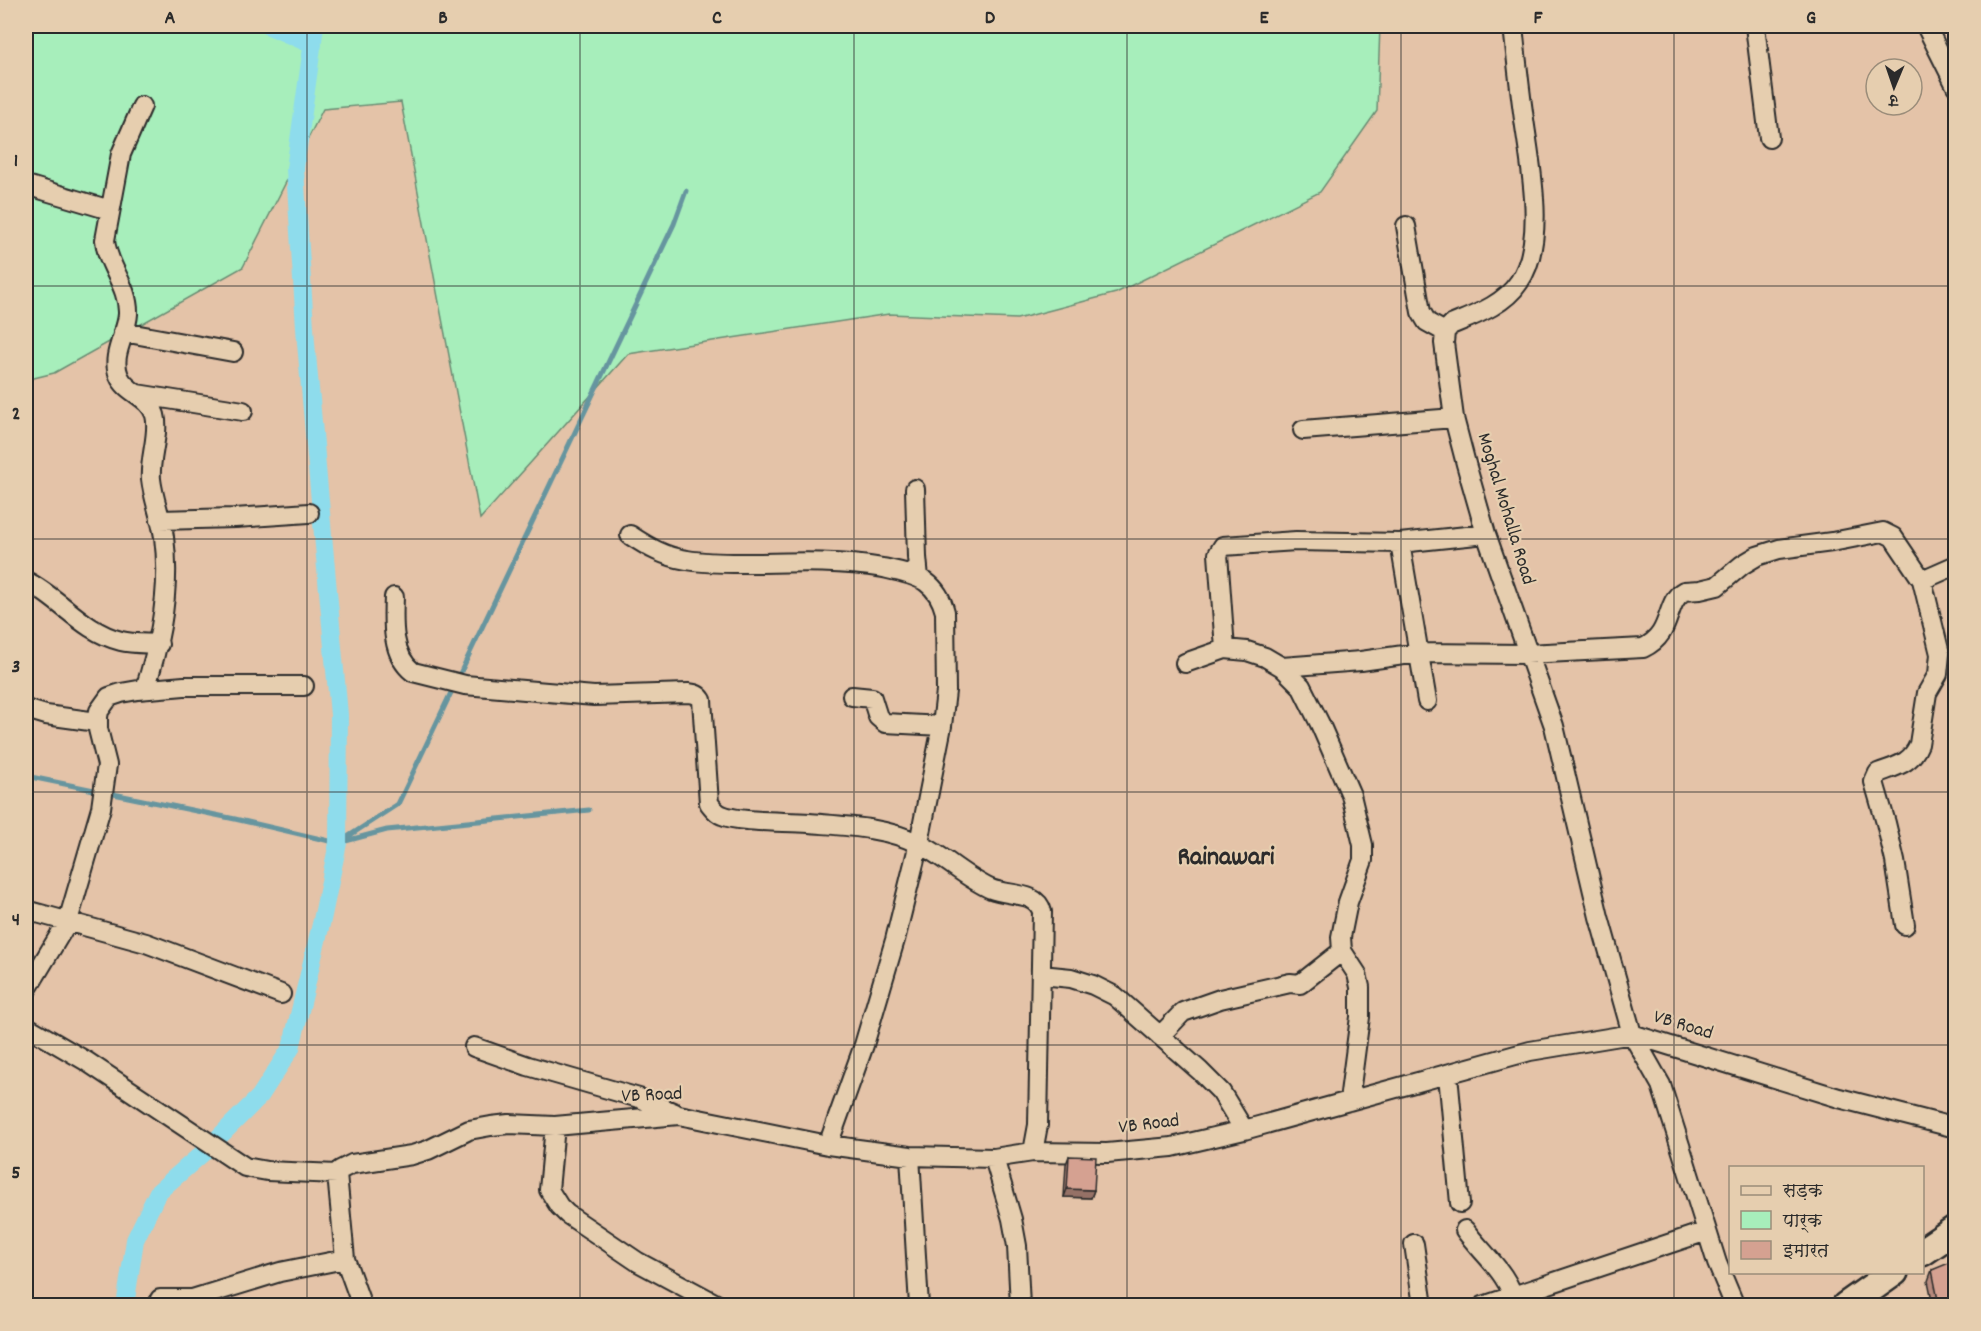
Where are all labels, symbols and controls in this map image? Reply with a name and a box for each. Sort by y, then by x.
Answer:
text: A [165,5,176,33]
text: B [438,5,448,33]
text: C [712,5,722,33]
text: D [985,5,996,33]
text: E [1259,5,1269,33]
text: F [1534,5,1544,33]
text: G [1806,5,1816,33]
north arrow [1864,57,1924,117]
text: उ [1888,88,1899,111]
text: 1 [14,148,18,176]
text: 2 [12,401,20,429]
street label: Moghal Mohalla Road [1469,430,1541,588]
text: 3 [12,654,20,682]
district label: Rainawari [1177,840,1275,877]
text: 4 [12,907,20,935]
street label: VB Road [1650,1004,1716,1048]
street label: VB Road [621,1080,683,1112]
street label: VB Road [1117,1107,1181,1143]
text: 5 [11,1160,21,1188]
legend [1729,1166,1924,1274]
text: सड़क [1782,1180,1824,1205]
text: पार्क [1782,1210,1823,1235]
text: इमारत [1782,1240,1829,1265]

